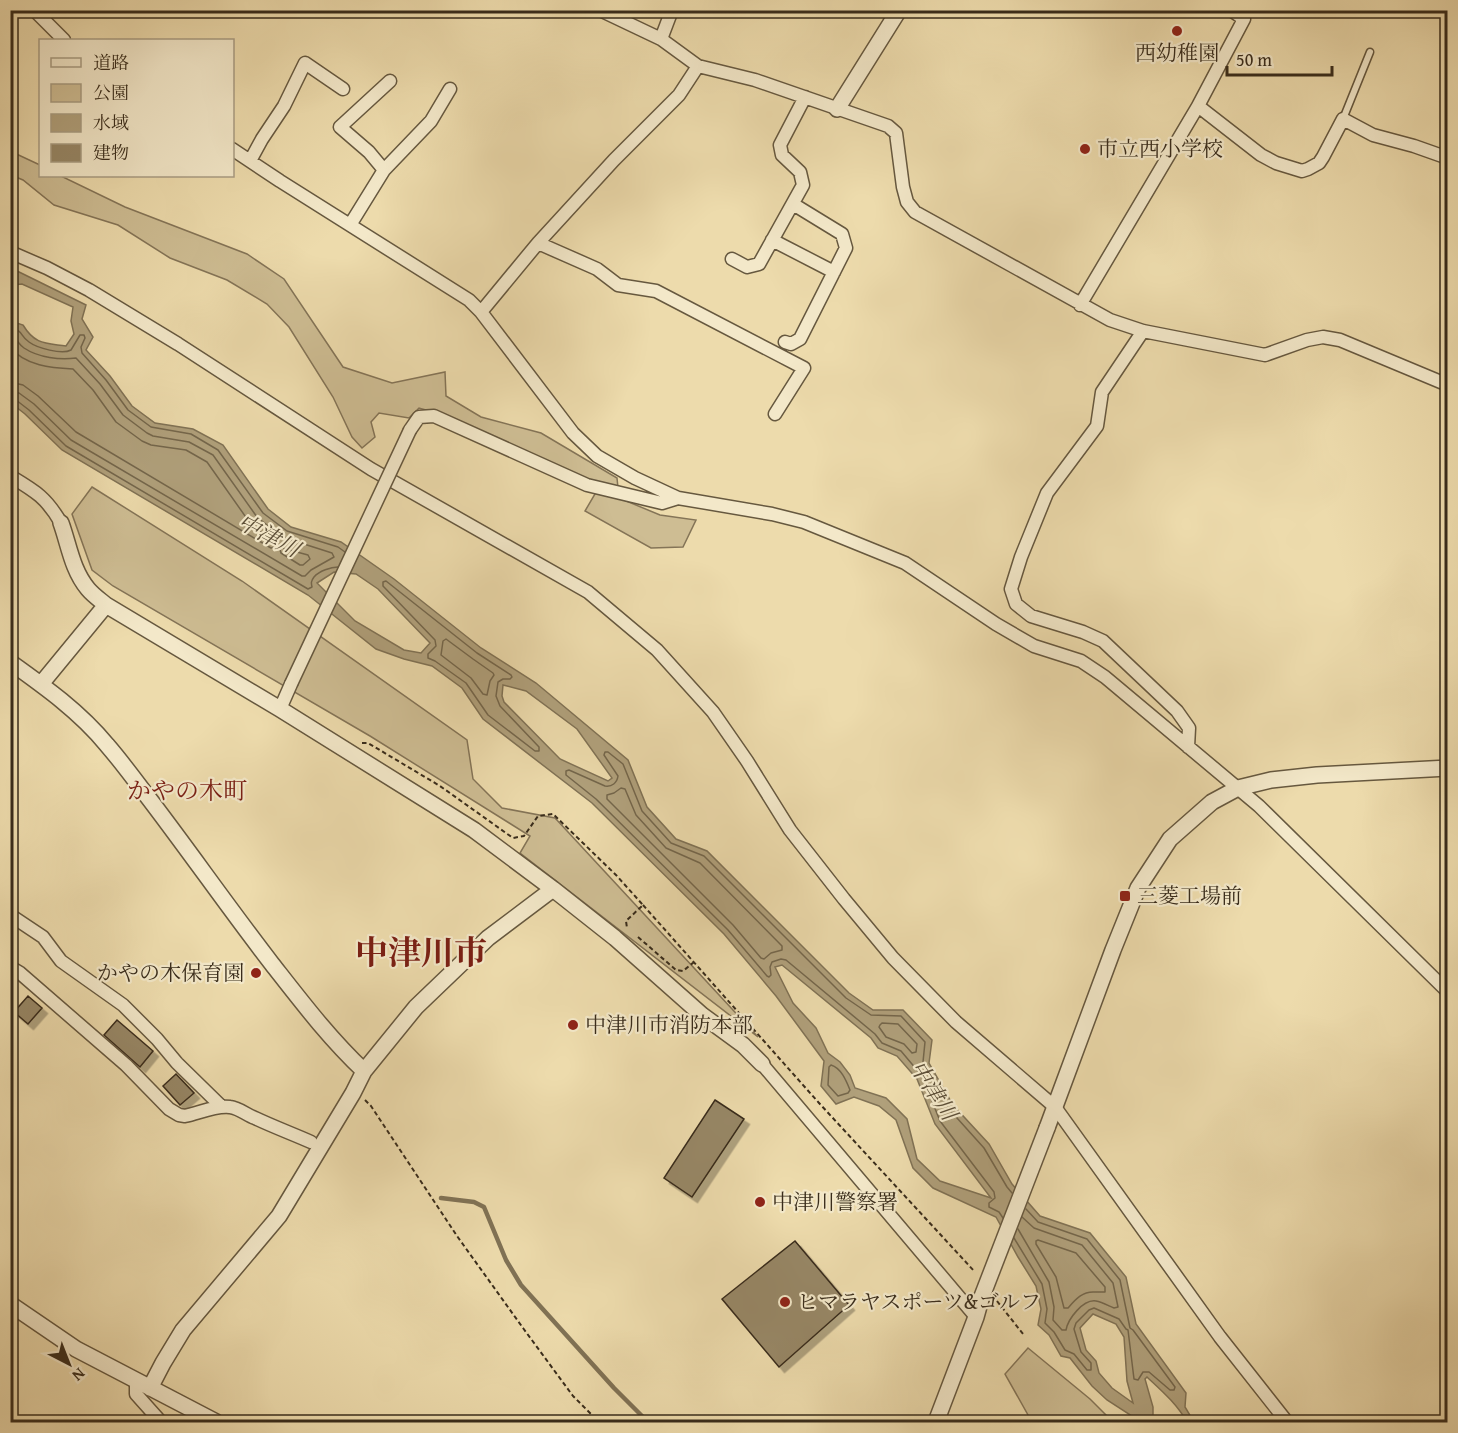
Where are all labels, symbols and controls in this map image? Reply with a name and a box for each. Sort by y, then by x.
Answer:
marker: 西幼稚園 [1170,24,1184,38]
place label: 西幼稚園 [1135,37,1219,68]
legend [39,39,234,177]
scale bar [1227,39,1332,77]
text: 50 m [1236,46,1272,73]
text: 道路 [93,49,129,76]
text: 公園 [93,79,129,106]
text: 水域 [93,109,129,136]
place label: 市立西小学校 [1097,133,1223,164]
text: 建物 [93,139,129,166]
marker: 市立西小学校 [1078,142,1092,156]
water label: 中津川 [232,505,307,566]
district label: かやの木町 [127,773,247,808]
place label: 三菱工場前 [1137,880,1242,911]
marker: 三菱工場前 [1118,889,1132,903]
district label: 中津川市 [355,928,487,976]
place label: かやの木保育園 [97,957,244,988]
marker: かやの木保育園 [249,966,263,980]
place label: 中津川市消防本部 [585,1009,753,1040]
marker: 中津川市消防本部 [566,1018,580,1032]
water label: 中津川 [903,1054,966,1128]
place label: 中津川警察署 [772,1186,898,1217]
marker: 中津川警察署 [753,1195,767,1209]
place label: ヒマラヤスポーツ&ゴルフ [797,1286,1041,1317]
marker: ヒマラヤスポーツ&ゴルフ [778,1295,792,1309]
north arrow [39,1334,99,1394]
text: N [67,1363,91,1388]

